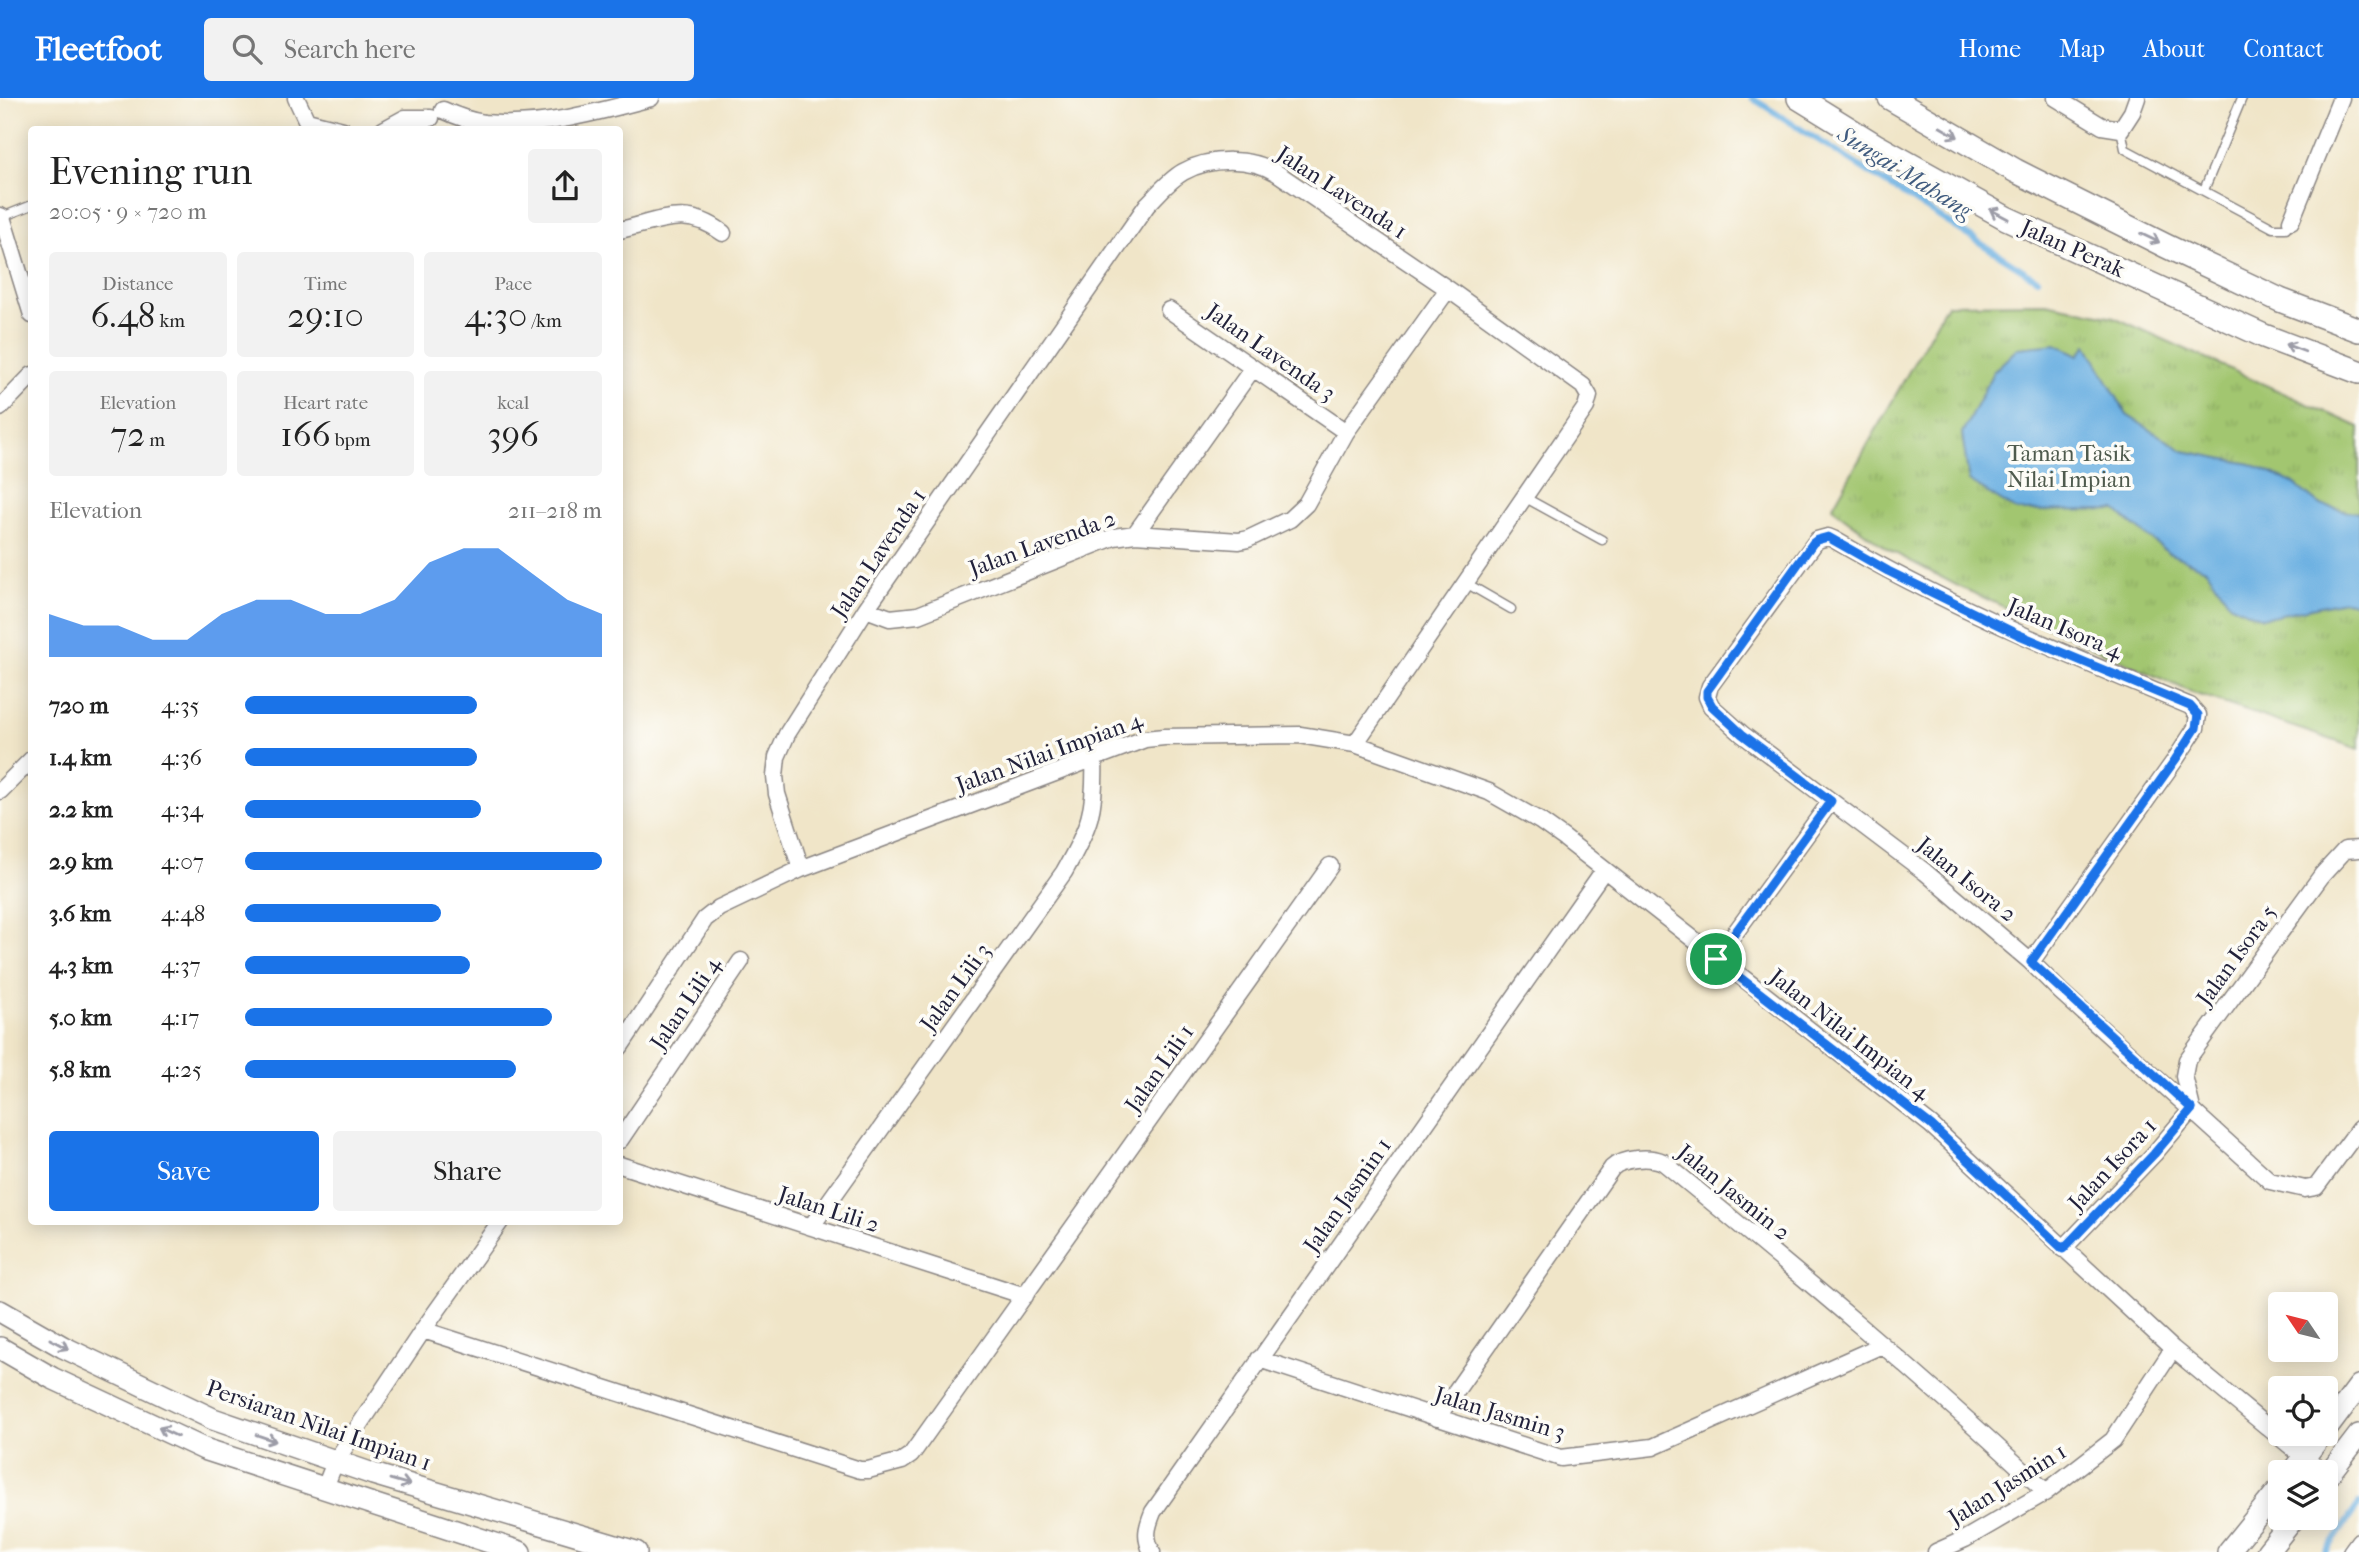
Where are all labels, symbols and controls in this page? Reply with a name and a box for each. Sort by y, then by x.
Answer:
search box [204,18,694,81]
text: Fleetfoot [35,30,162,69]
icon: search [228,30,266,68]
text: Search here [284,34,416,65]
text: Home [1959,35,2021,63]
text: Map [2059,35,2105,63]
text: About [2143,35,2205,63]
text: Contact [2243,35,2324,63]
water label: Sungai Mahang [1832,119,1978,225]
one-way arrow [1938,125,1958,139]
street label: Jalan Lavenda 1 [1270,139,1412,245]
text: Evening run [49,149,252,194]
button: share [528,149,602,223]
text: 20:05 · 9 × 720 m [49,198,207,225]
one-way arrow [1989,207,2009,221]
street label: Jalan Perak [2015,213,2130,284]
one-way arrow [2139,231,2160,245]
text: Distance [102,273,174,295]
text: Time [304,273,347,295]
text: Pace [494,273,532,295]
text: 6.48 [91,295,155,336]
text: 29:10 [287,295,364,336]
text: 4:30 [465,295,527,336]
street label: Jalan Lavenda 3 [1199,297,1340,407]
text: km [155,310,185,332]
text: /km [527,310,562,332]
one-way arrow [2285,341,2306,354]
text: Elevation [99,392,176,414]
text: Heart rate [283,392,368,414]
text: kcal [497,392,529,414]
text: 72 [111,414,145,455]
text: 166 [280,414,331,455]
text: 396 [487,414,539,455]
text: m [145,429,165,451]
text: bpm [331,429,371,451]
park label: Taman Tasik Nilai Impian [2007,440,2132,493]
street label: Jalan Lavenda 1 [824,483,932,625]
text: Elevation [49,497,142,524]
text: 211–218 m [508,497,602,524]
street label: Jalan Lavenda 2 [963,504,1119,583]
street label: Jalan Isora 4 [2002,591,2128,665]
text: 720 m [49,692,109,719]
text: 4:35 [161,692,200,719]
street label: Jalan Nilai Impian 4 [950,706,1147,799]
text: 1.4 km [49,744,112,771]
text: 4:36 [161,744,202,771]
text: 2.2 km [49,796,113,823]
text: 4:34 [161,796,203,823]
street label: Jalan Isora 2 [1910,830,2022,928]
text: 2.9 km [49,848,113,875]
text: 4:07 [161,848,204,875]
street label: Jalan Isora 5 [2190,899,2282,1013]
text: 3.6 km [49,900,111,927]
text: 4:48 [161,900,205,927]
pin [1686,929,1746,989]
street label: Jalan Lili 3 [913,938,996,1038]
icon: arrive [1697,940,1735,978]
street label: Jalan Lili 4 [643,950,727,1057]
text: 4.3 km [49,952,113,979]
text: 4:37 [161,952,201,979]
street label: Jalan Nilai Impian 4 [1762,962,1937,1106]
text: 5.0 km [49,1004,112,1031]
text: 4:17 [161,1004,199,1031]
street label: Jalan Lili 1 [1118,1019,1199,1119]
text: 5.8 km [49,1056,111,1083]
text: 4:25 [161,1056,202,1083]
street label: Jalan Isora 1 [2061,1112,2162,1218]
button: Save [49,1131,319,1211]
button: Share [333,1131,602,1211]
street label: Jalan Jasmin 1 [1297,1133,1397,1259]
street label: Jalan Jasmin 2 [1670,1137,1796,1246]
street label: Jalan Lili 2 [773,1180,883,1239]
north arrow [2268,1292,2338,1362]
map controls [2268,1292,2338,1530]
one-way arrow [49,1338,69,1352]
street label: Persiaran Nilai Impian 1 [203,1374,435,1477]
button: locate [2268,1376,2338,1446]
street label: Jalan Jasmin 3 [1429,1380,1568,1446]
one-way arrow [158,1425,179,1438]
one-way arrow [255,1433,277,1445]
street label: Jalan Jasmin 1 [1942,1438,2071,1532]
button: layers [2268,1460,2338,1530]
one-way arrow [389,1476,411,1489]

